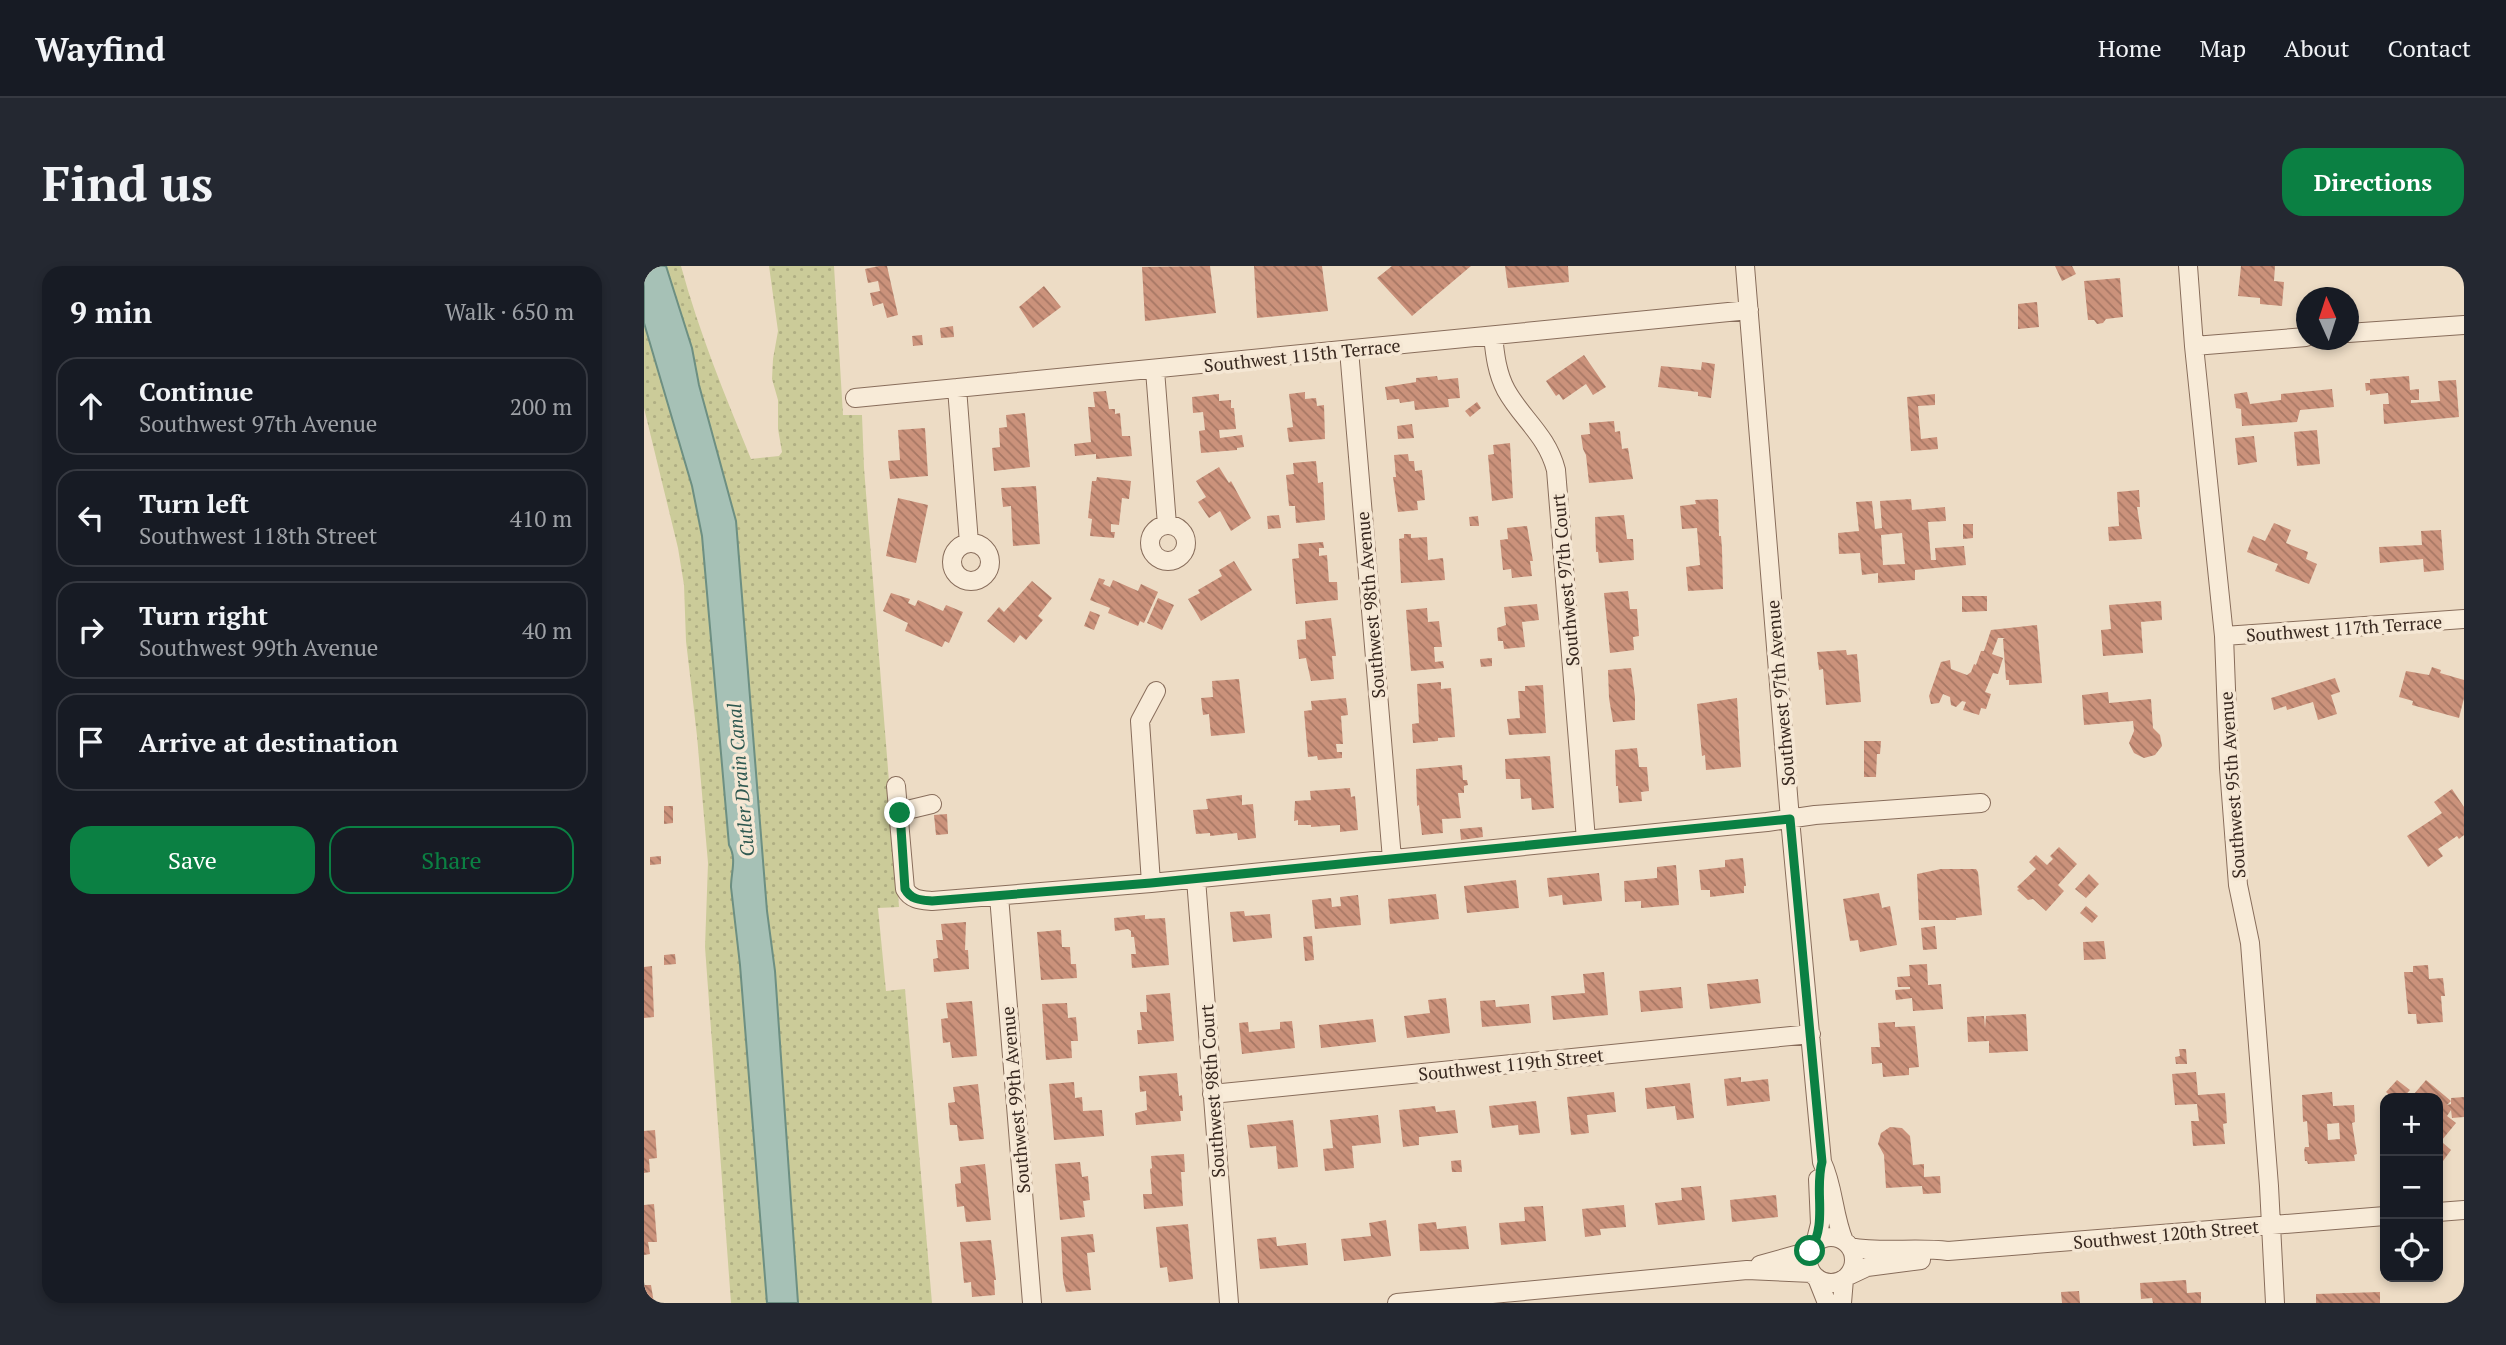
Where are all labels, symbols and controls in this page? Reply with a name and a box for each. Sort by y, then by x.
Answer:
text: Wayfind [35,27,165,70]
text: Home [2098,32,2162,64]
text: Map [2200,32,2246,64]
text: About [2284,32,2350,64]
text: Contact [2388,32,2471,64]
button: Directions [2282,148,2464,216]
text: Find us [42,150,213,215]
north arrow [2296,287,2359,350]
text: 9 min [70,292,152,332]
text: Walk · 650 m [445,296,574,327]
street label: Southwest 115th Terrace [1203,333,1401,377]
text: Continue [139,374,253,408]
icon: ahead [72,387,110,425]
text: 200 m [510,391,572,422]
text: Southwest 97th Avenue [139,408,377,439]
text: Turn left [139,486,249,520]
street label: Southwest 97th Court [1545,492,1584,667]
icon: left [72,499,110,537]
text: 410 m [510,503,572,534]
street label: Southwest 98th Avenue [1350,511,1390,699]
text: Southwest 118th Street [139,520,377,551]
text: Turn right [139,598,268,632]
street label: Southwest 97th Avenue [1760,599,1800,787]
street label: Southwest 117th Terrace [2245,609,2443,647]
icon: right [72,611,110,649]
text: 40 m [522,615,572,646]
text: Southwest 99th Avenue [139,632,378,663]
street label: Southwest 95th Avenue [2213,691,2251,879]
water label: Cutler Drain Canal [721,702,759,858]
icon: arrive [72,723,110,761]
text: Arrive at destination [139,725,398,759]
route end [884,797,915,828]
button: Save [70,826,315,894]
button: Share [329,826,574,894]
street label: Southwest 98th Court [1194,1003,1230,1179]
street label: Southwest 99th Avenue [995,1006,1035,1194]
street label: Southwest 119th Street [1417,1042,1605,1086]
map controls [2380,1093,2443,1282]
button: + [2380,1093,2443,1156]
button: − [2380,1156,2443,1219]
street label: Southwest 120th Street [2072,1214,2260,1254]
button: locate [2380,1219,2443,1282]
route start [1794,1235,1825,1266]

